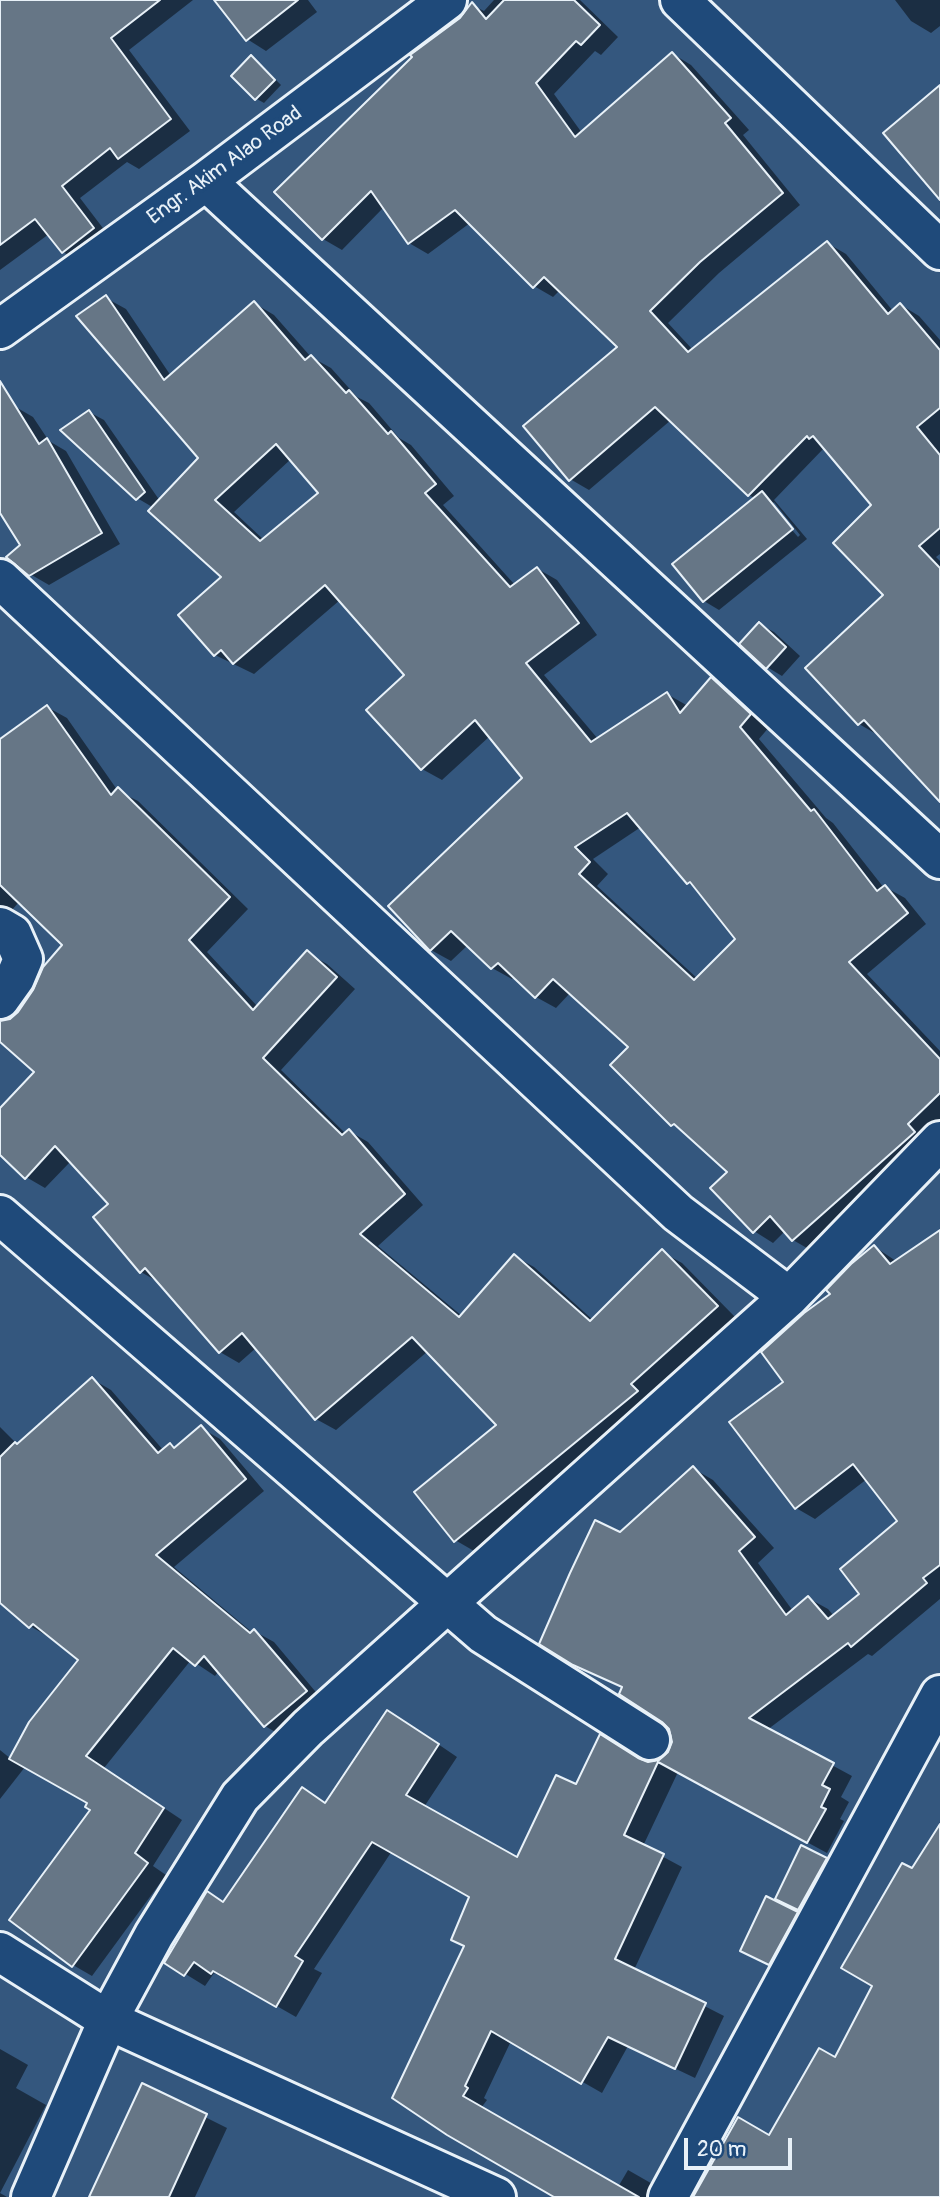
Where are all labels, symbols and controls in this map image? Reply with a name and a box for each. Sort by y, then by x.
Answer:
street label: Engr. Akim Alao Road [143,101,307,231]
scale bar [688,2124,796,2168]
text: 20 m [697,2136,746,2163]

